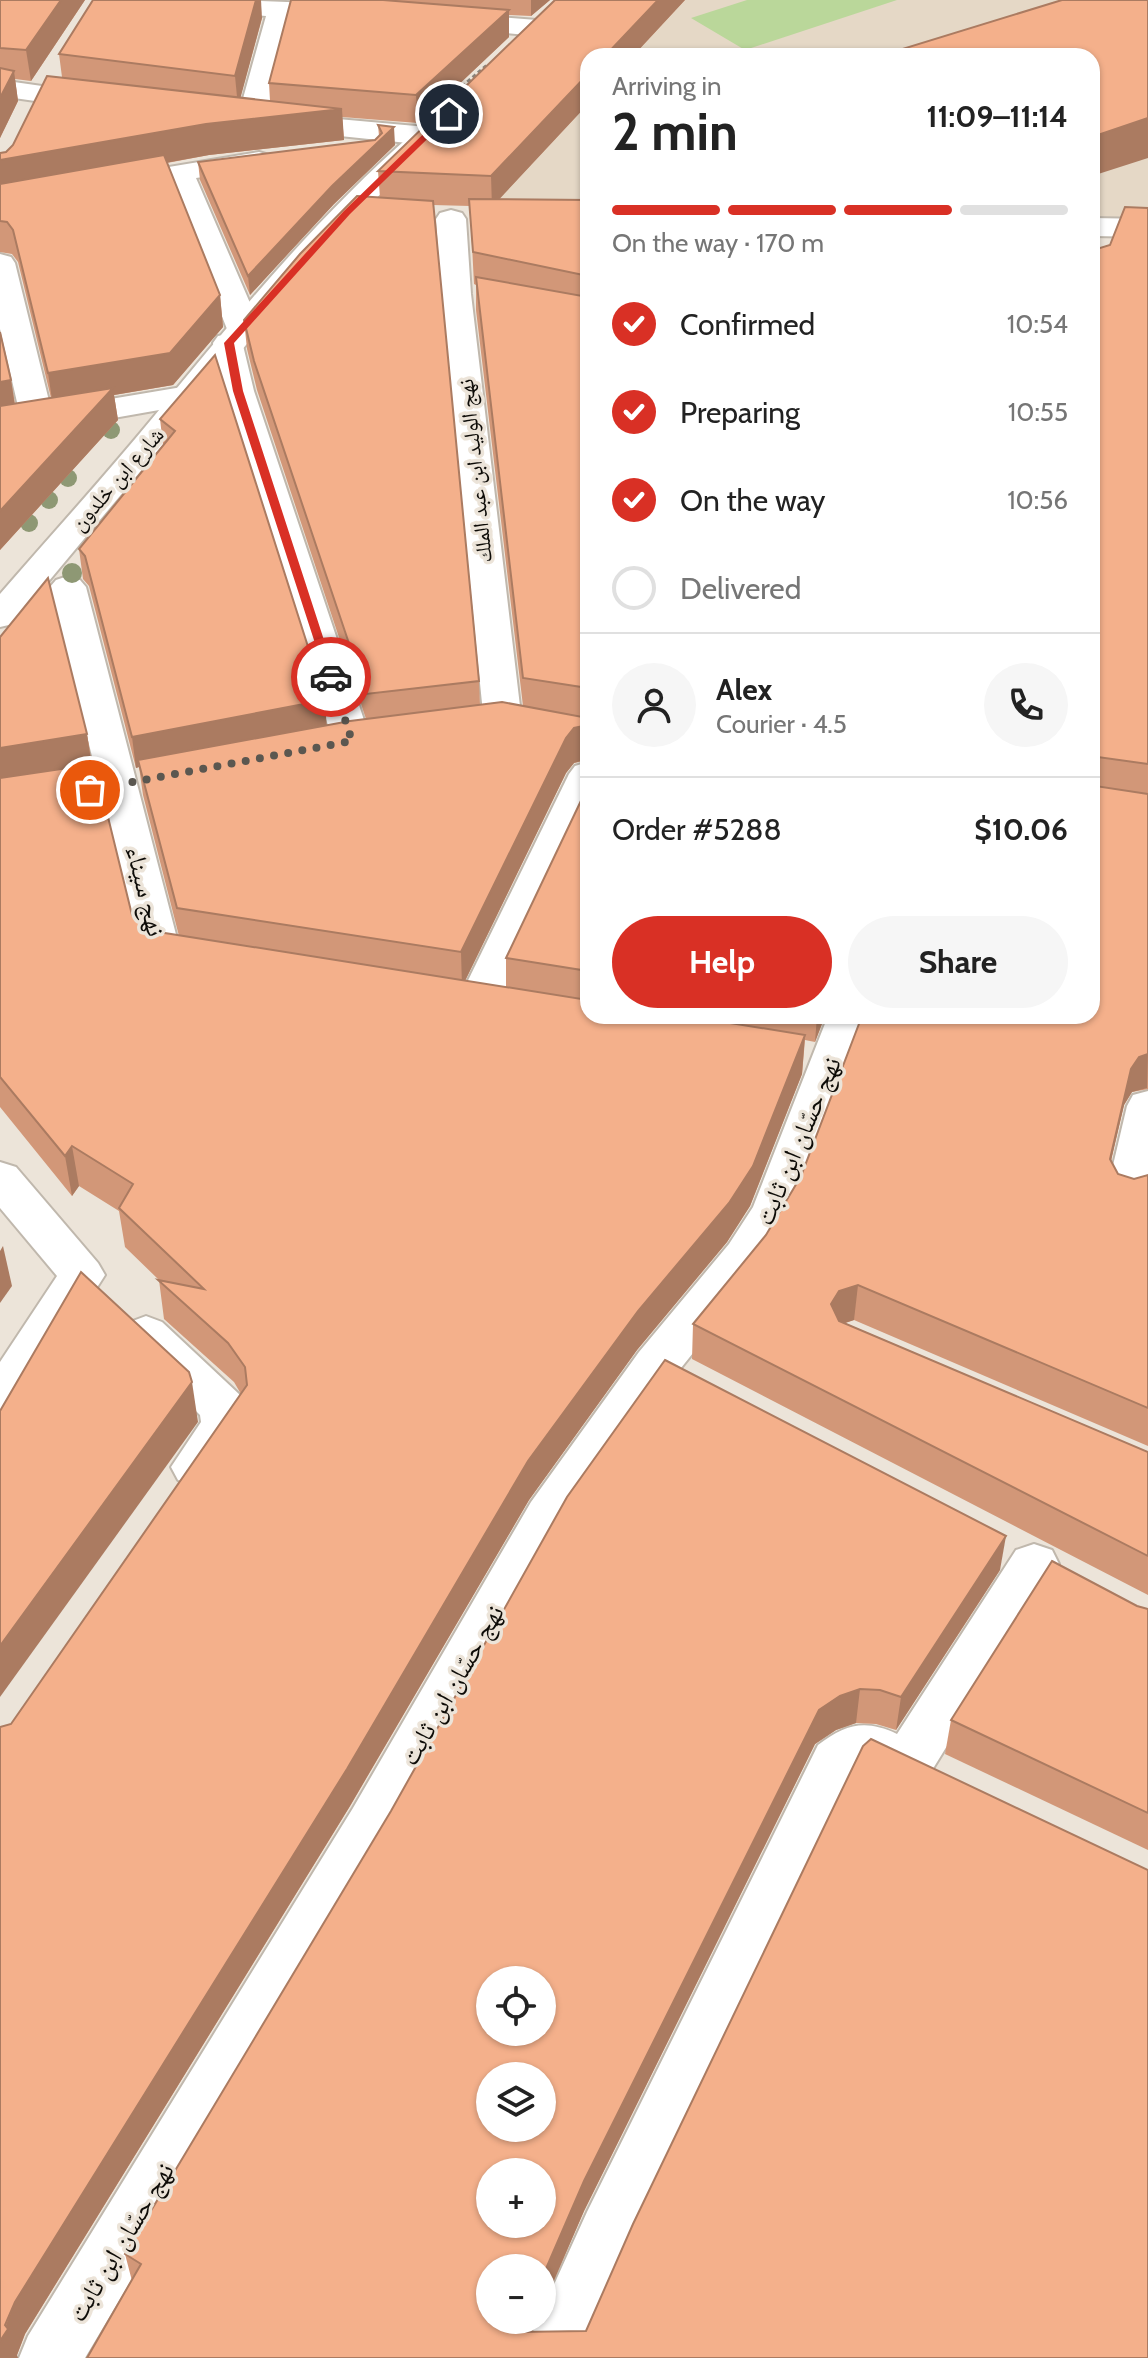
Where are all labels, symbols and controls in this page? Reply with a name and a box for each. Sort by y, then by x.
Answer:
text: Arriving in [612,70,722,102]
pin [415,80,483,148]
icon: home [427,92,471,136]
text: 11:09–11:14 [926,98,1068,135]
text: 2 min [612,100,738,163]
text: On the way · 170 m [612,227,824,259]
icon: check [612,302,656,346]
text: Confirmed [680,306,815,343]
text: 10:54 [1007,308,1068,340]
street label: نهج الوليد ابن عبد الملك [452,378,498,564]
icon: check [612,390,656,434]
text: Preparing [680,394,800,431]
text: 10:55 [1008,396,1068,428]
street label: شارع ابن خلدون [65,422,169,536]
icon: check [612,478,656,522]
text: On the way [680,482,825,519]
text: 10:56 [1007,484,1068,516]
text: Delivered [680,570,801,607]
courier [291,637,371,717]
icon: car [309,655,353,699]
button: person [612,663,696,747]
button: phone [984,663,1068,747]
text: Alex [716,671,772,708]
text: Courier · 4.5 [716,708,847,740]
pin [56,756,124,824]
icon: bag [68,768,112,812]
text: Order #5288 [612,811,782,848]
text: $10.06 [974,811,1068,848]
street label: نهج سيناء [118,842,173,940]
button: Help [612,916,832,1008]
button: Share [848,916,1068,1008]
street label: نهج حسّان ابن ثابت [748,1052,849,1230]
street label: نهج حسّان ابن ثابت [393,1599,512,1771]
map controls [476,1966,556,2334]
button: locate [476,1966,556,2046]
button: layers [476,2062,556,2142]
street label: نهج حسّان ابن ثابت [61,2157,182,2328]
button: + [476,2158,556,2238]
button: − [476,2254,556,2334]

